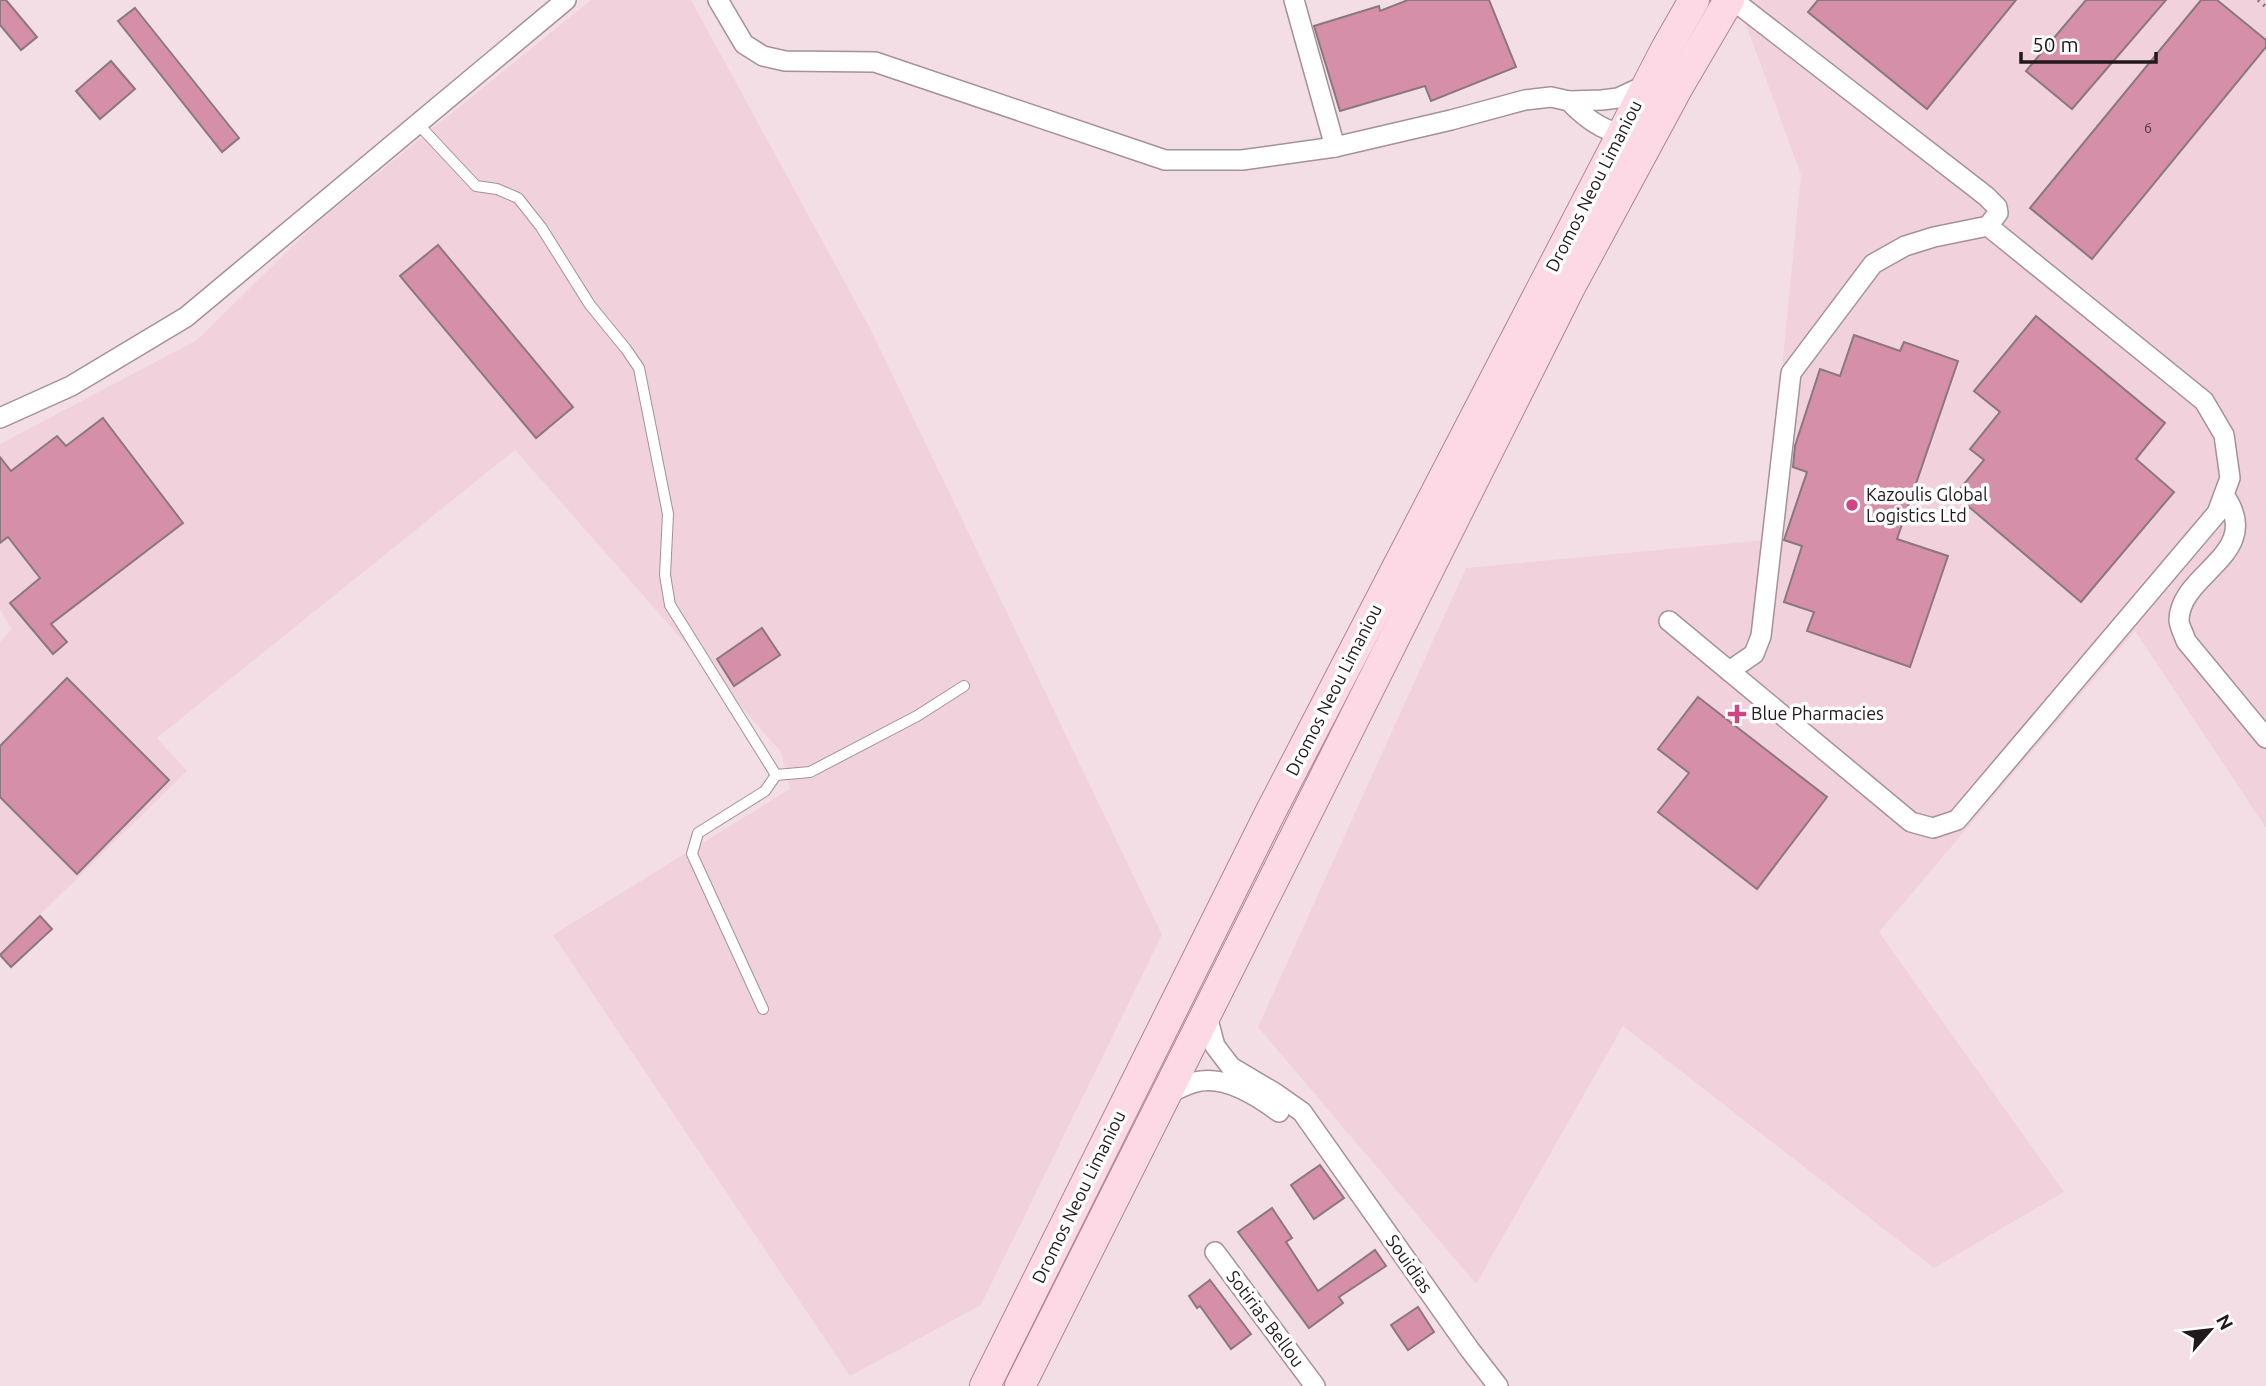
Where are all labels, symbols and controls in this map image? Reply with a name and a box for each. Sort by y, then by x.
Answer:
scale bar [2021,21,2156,65]
text: 50 m [2032,32,2079,56]
street label: Dromos Neou Limaniou [1541,97,1645,275]
house number: 6 [2144,120,2152,136]
place label: Kazoulis Global Logistics Ltd [1866,484,1988,525]
marker: Kazoulis Global Logistics Ltd [1844,497,1860,513]
street label: Dromos Neou Limaniou [1281,601,1385,779]
place label: Blue Pharmacies [1751,703,1884,723]
marker: Blue Pharmacies [1729,706,1745,722]
street label: Dromos Neou Limaniou [1028,1107,1129,1286]
street label: Souidias [1383,1230,1437,1297]
street label: Sotirias Bellou [1223,1266,1309,1371]
north arrow [2175,1295,2245,1365]
text: N [2212,1311,2238,1333]

